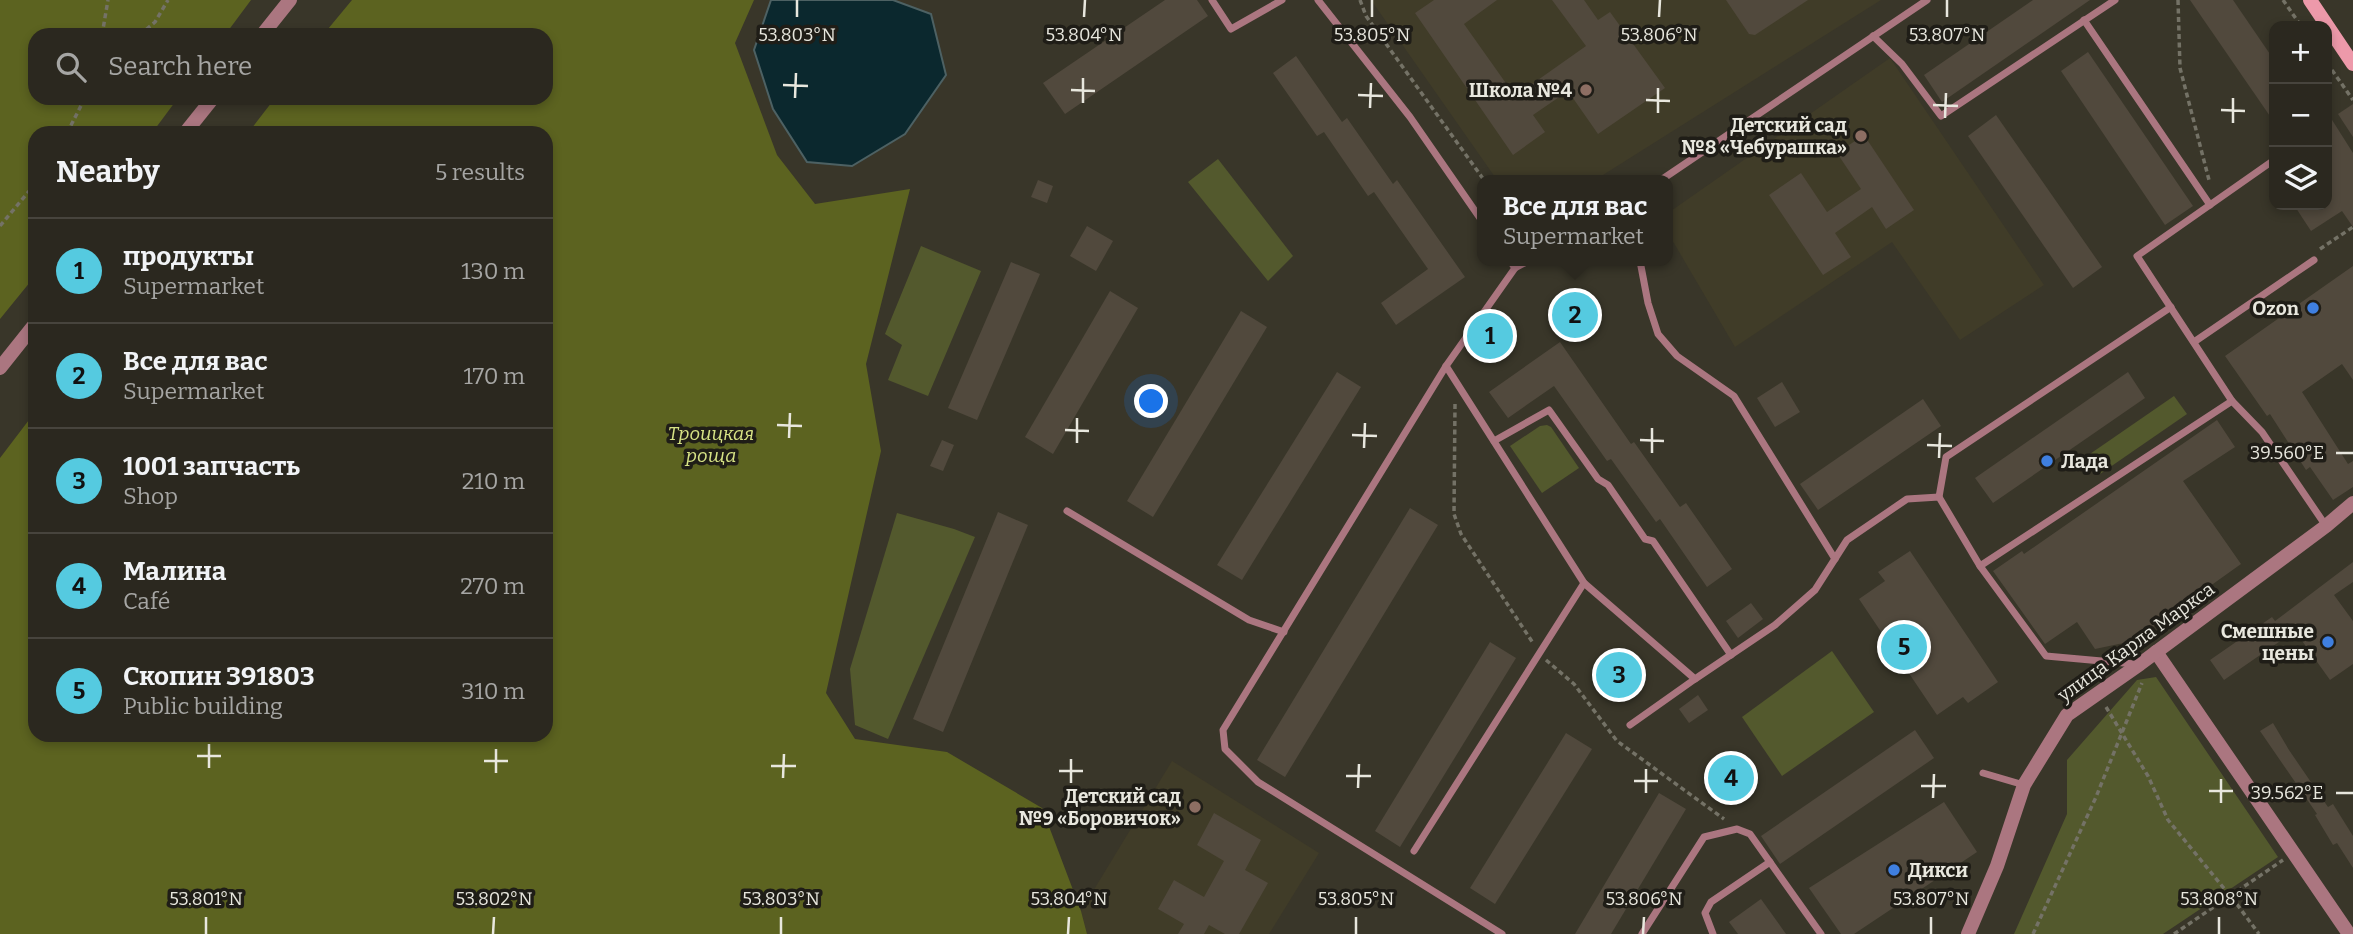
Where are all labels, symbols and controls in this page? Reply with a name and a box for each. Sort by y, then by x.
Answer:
map controls [2269,21,2332,210]
button: + [2269,21,2332,84]
text: 53.803°N [758,24,836,46]
text: 53.804°N [1046,24,1122,46]
text: 53.805°N [1334,24,1410,46]
text: 53.806°N [1620,24,1698,46]
text: 53.807°N [1909,24,1985,46]
search box [28,28,553,105]
icon: search [52,48,90,86]
text: Search here [108,51,252,82]
place label: Школа №4 [1469,79,1572,102]
marker: Школа №4 [1578,82,1594,98]
button: − [2269,84,2332,147]
place label: Детский сад №8 «Чебурашка» [1681,114,1847,159]
marker: Детский сад №8 «Чебурашка» [1853,128,1869,144]
button: layers [2269,147,2332,210]
text: Nearby [56,154,160,190]
text: 5 results [435,158,525,186]
popup [1477,175,1673,266]
text: Все для вас [1503,191,1647,222]
text: Supermarket [1503,222,1644,250]
text: продукты [123,241,254,272]
text: 1 [74,257,84,285]
text: 130 m [461,257,525,285]
text: Supermarket [123,272,264,300]
pin: 2 [1552,289,1598,341]
place label: Ozon [2252,297,2300,320]
marker: Ozon [2305,300,2321,316]
pin: 1 [1467,310,1513,362]
text: Все для вас [123,346,268,377]
text: 2 [73,362,85,390]
text: 170 m [463,362,525,390]
text: Supermarket [123,377,264,405]
your location [1134,384,1168,418]
park label: Троицкая роща [668,422,754,467]
text: 39.560°E [2250,442,2324,464]
place label: Лада [2061,450,2109,473]
text: 1001 запчасть [123,451,300,482]
marker: Лада [2039,453,2055,469]
text: 3 [72,467,86,495]
text: 210 m [462,467,525,495]
text: Shop [123,482,178,510]
text: Малина [123,556,226,587]
text: 4 [72,572,86,600]
text: 270 m [460,572,525,600]
street label: улица Карла Маркса [2052,577,2219,707]
text: Café [123,587,170,615]
place label: Смешные цены [2221,620,2314,665]
pin: 5 [1881,621,1927,673]
marker: Смешные цены [2320,634,2336,650]
pin: 3 [1596,649,1642,701]
text: Скопин 391803 [123,661,315,692]
text: 5 [73,677,85,705]
text: 310 m [461,677,525,705]
text: Public building [123,692,283,720]
pin: 4 [1708,752,1754,804]
text: 39.562°E [2251,782,2323,804]
place label: Детский сад №9 «Боровичок» [1019,785,1181,830]
marker: Детский сад №9 «Боровичок» [1187,799,1203,815]
place label: Дикси [1908,859,1968,882]
marker: Дикси [1886,862,1902,878]
text: 53.801°N [169,888,243,910]
text: 53.802°N [456,888,532,910]
text: 53.803°N [742,888,820,910]
text: 53.804°N [1031,888,1107,910]
text: 53.805°N [1318,888,1394,910]
text: 53.806°N [1605,888,1683,910]
text: 53.807°N [1893,888,1969,910]
text: 53.808°N [2180,888,2258,910]

